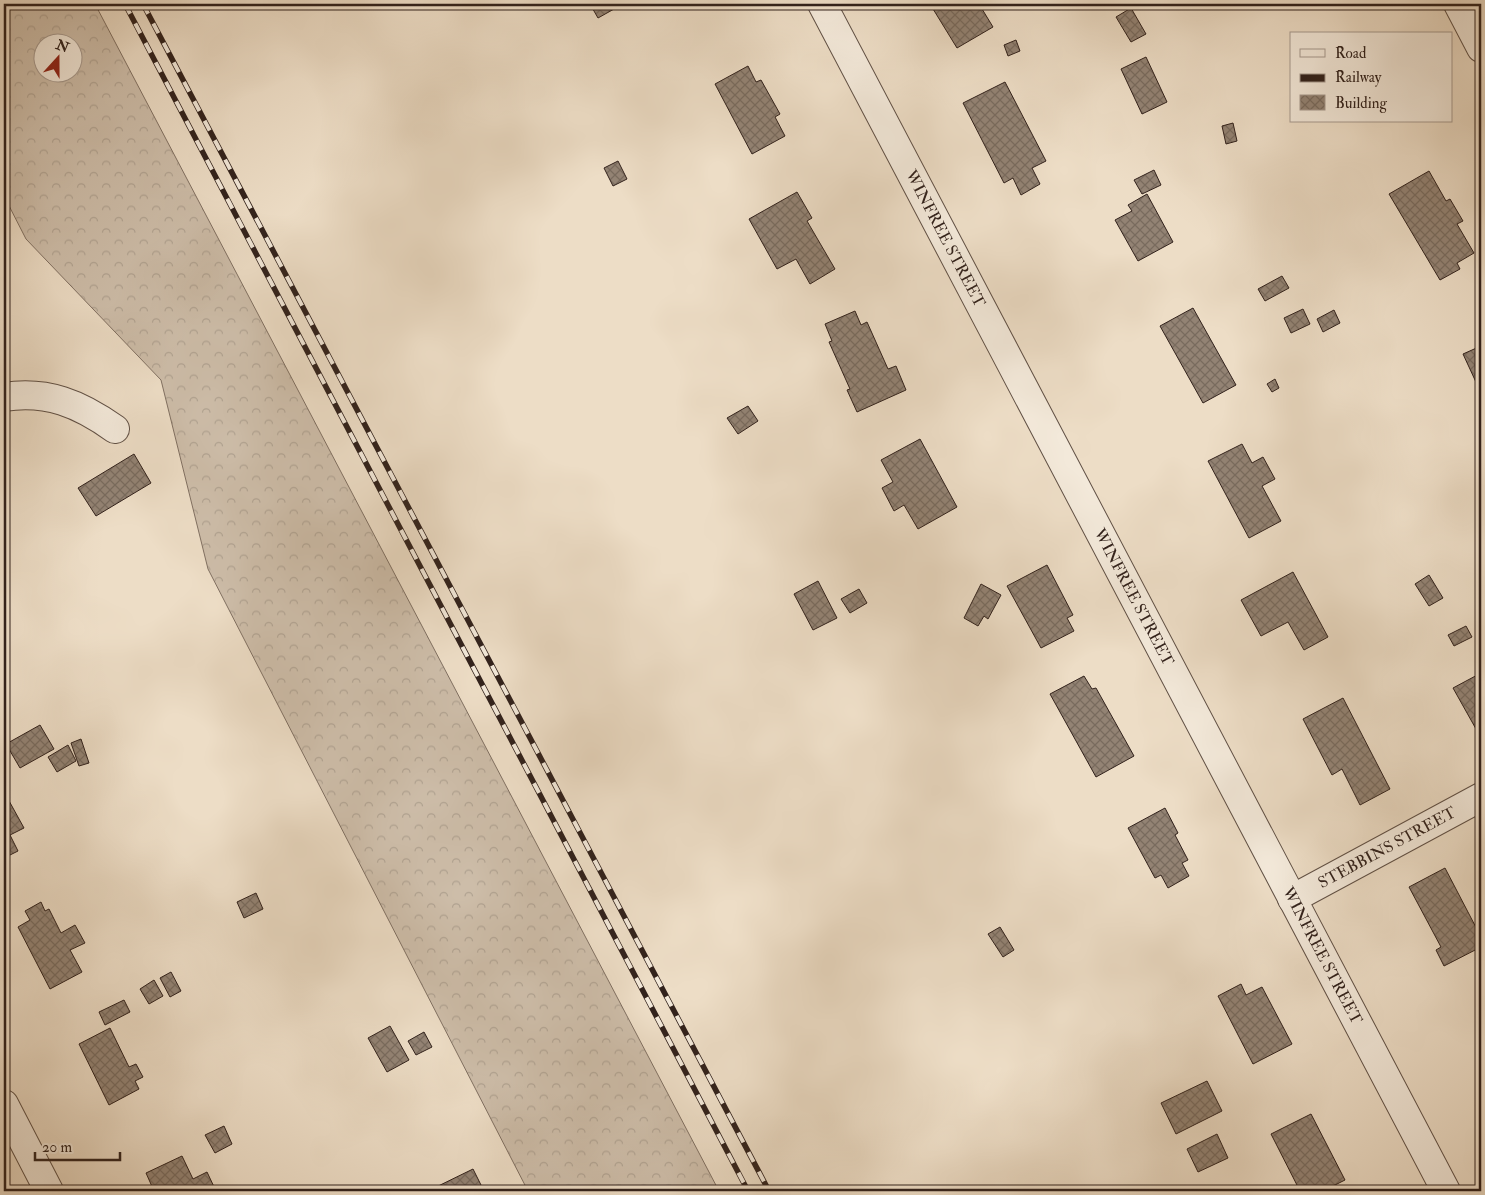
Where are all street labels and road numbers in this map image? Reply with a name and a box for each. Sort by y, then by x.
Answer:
street label: WINFREE STREET [901,166,990,311]
street label: WINFREE STREET [1089,524,1178,669]
street label: STEBBINS STREET [1315,802,1459,893]
street label: WINFREE STREET [1277,883,1367,1028]

